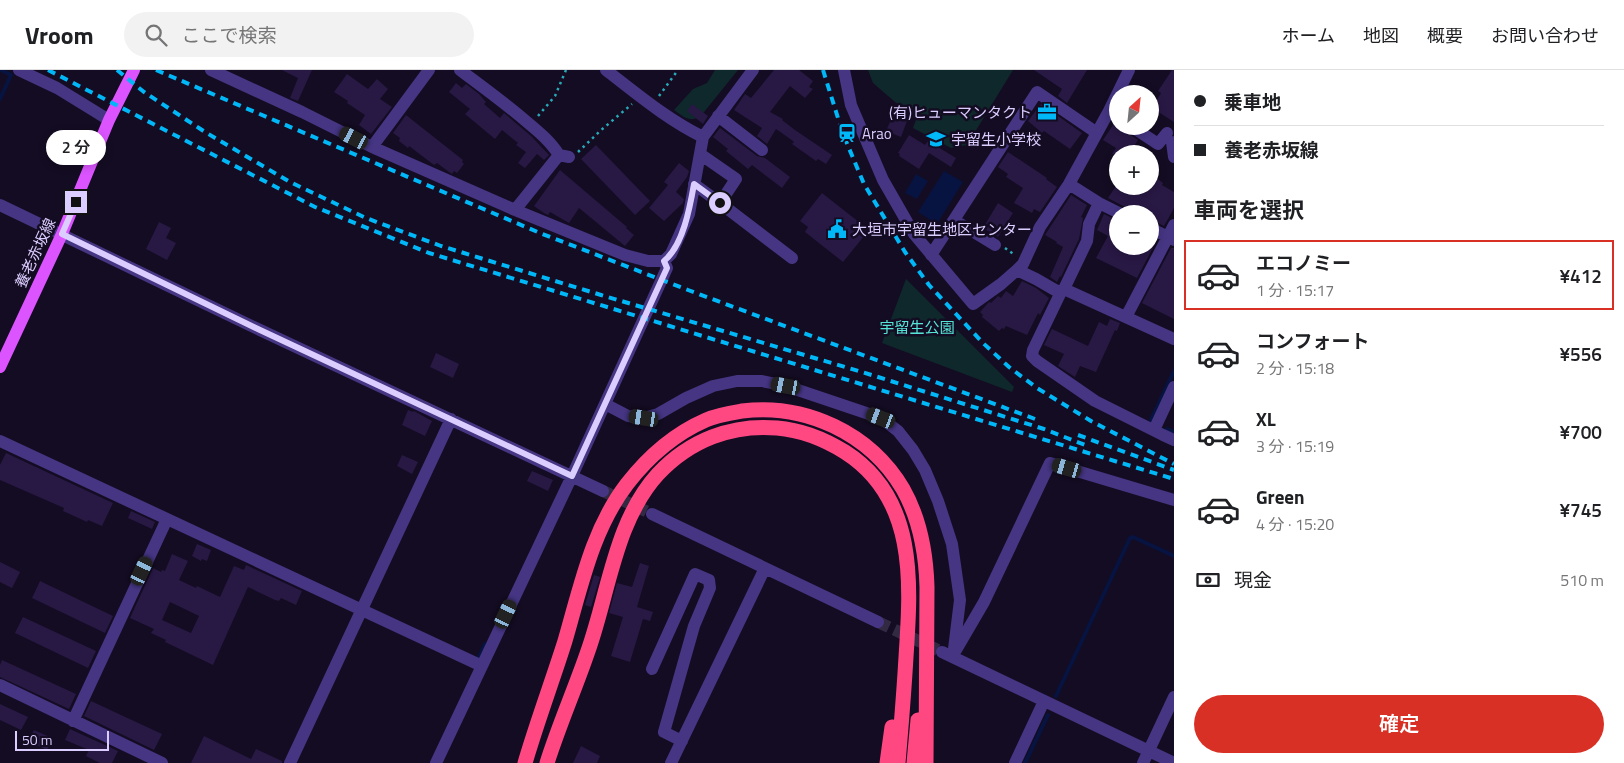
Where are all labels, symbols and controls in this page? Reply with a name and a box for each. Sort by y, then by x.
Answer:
search box [124,12,474,57]
text: Vroom [25,17,94,53]
text: ここで検索 [182,20,277,49]
icon: search [142,21,170,49]
text: ホーム [1282,22,1335,49]
text: 地図 [1363,22,1399,49]
text: 概要 [1427,22,1463,49]
text: お問い合わせ [1491,22,1599,49]
north arrow [1109,85,1159,135]
map controls [1109,85,1159,255]
text: 乗車地 [1224,87,1281,116]
place label: (有)ヒューマンタクト [889,101,1032,124]
office icon: (有)ヒューマンタクト [1036,101,1058,123]
station icon: Arao [836,122,858,144]
place label: Arao [862,122,892,145]
car [337,125,370,151]
school or university icon: 宇留生小学校 [925,128,947,150]
place label: 宇留生小学校 [951,128,1041,151]
callout: 2 分 [46,129,106,164]
text: 2 分 [62,135,90,159]
text: 養老赤坂線 [1224,135,1319,164]
button: + [1109,145,1159,195]
route end [65,191,87,213]
route start [709,192,731,214]
text: 車両を選択 [1194,193,1304,227]
button: − [1109,205,1159,255]
street label: 養老赤坂線 [9,214,61,292]
public building icon: 大垣市宇留生地区センター [826,218,848,240]
place label: 大垣市宇留生地区センター [852,218,1032,241]
text: エコノミー [1256,248,1351,277]
icon: car [1196,253,1241,298]
text: ¥412 [1559,261,1602,290]
text: 1 分 · 15:17 [1256,278,1334,302]
park label: 宇留生公園 [879,316,955,339]
text: コンフォート [1256,326,1369,355]
icon: car [1196,331,1241,376]
text: ¥556 [1559,339,1602,368]
text: 2 分 · 15:18 [1256,356,1334,380]
car [769,376,802,396]
text: XL [1256,404,1276,433]
car [864,406,897,430]
car [628,408,659,428]
icon: car [1196,409,1241,454]
text: ¥700 [1559,417,1602,446]
text: 3 分 · 15:19 [1256,434,1334,458]
car [1050,457,1083,479]
text: Green [1256,482,1305,511]
icon: car [1196,487,1241,532]
text: ¥745 [1559,495,1602,524]
text: 4 分 · 15:20 [1256,512,1334,536]
car [128,554,155,588]
text: 現金 [1234,565,1272,594]
icon: cash [1194,566,1222,594]
text: 510 m [1560,568,1604,592]
car [492,597,519,631]
button: 確定 [1194,695,1604,753]
scale bar [15,728,109,751]
text: 50 m [22,729,52,750]

